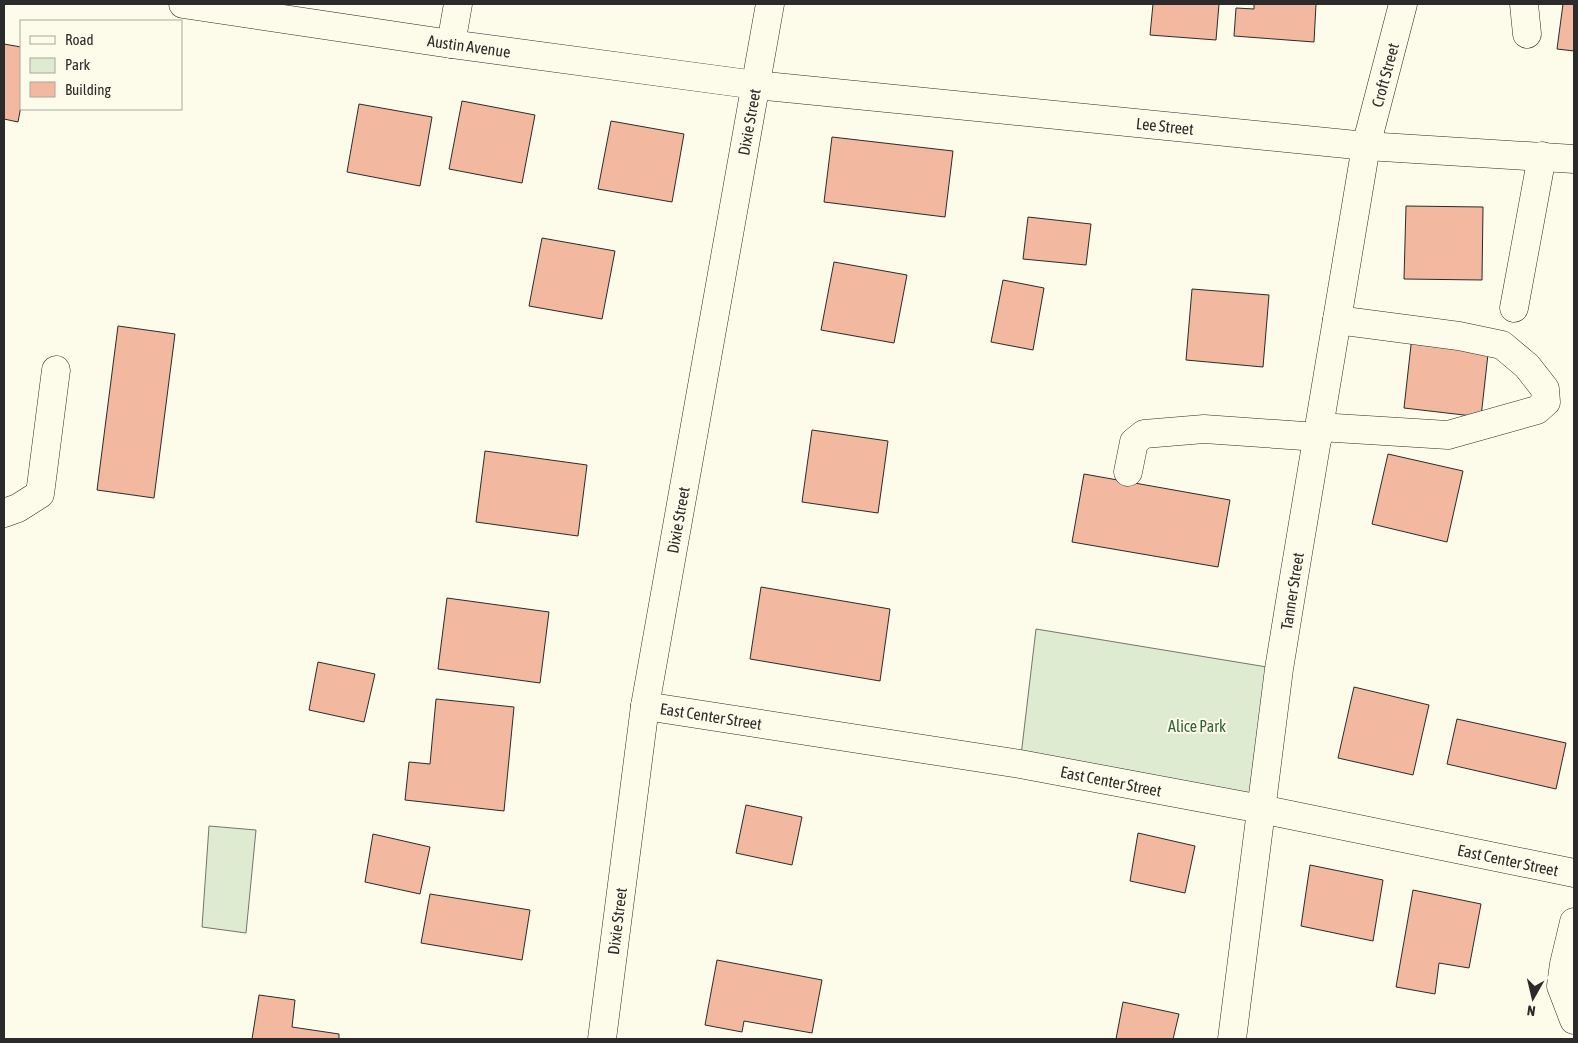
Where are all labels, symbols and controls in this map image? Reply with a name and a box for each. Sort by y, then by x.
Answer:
legend [20,20,182,110]
text: Road [65,31,94,48]
street label: Austin Avenue [426,31,512,61]
street label: Croft Street [1368,41,1402,109]
text: Park [65,56,90,73]
text: Building [65,81,111,98]
street label: Dixie Street [734,87,764,157]
street label: Lee Street [1135,114,1195,138]
street label: Dixie Street [663,485,693,555]
street label: Tanner Street [1277,551,1307,631]
street label: East Center Street [659,699,763,733]
park label: Alice Park [1168,717,1226,735]
street label: East Center Street [1059,762,1163,800]
street label: East Center Street [1456,841,1560,880]
street label: Dixie Street [604,886,630,956]
north arrow [1508,973,1558,1023]
text: N [1526,1002,1536,1019]

